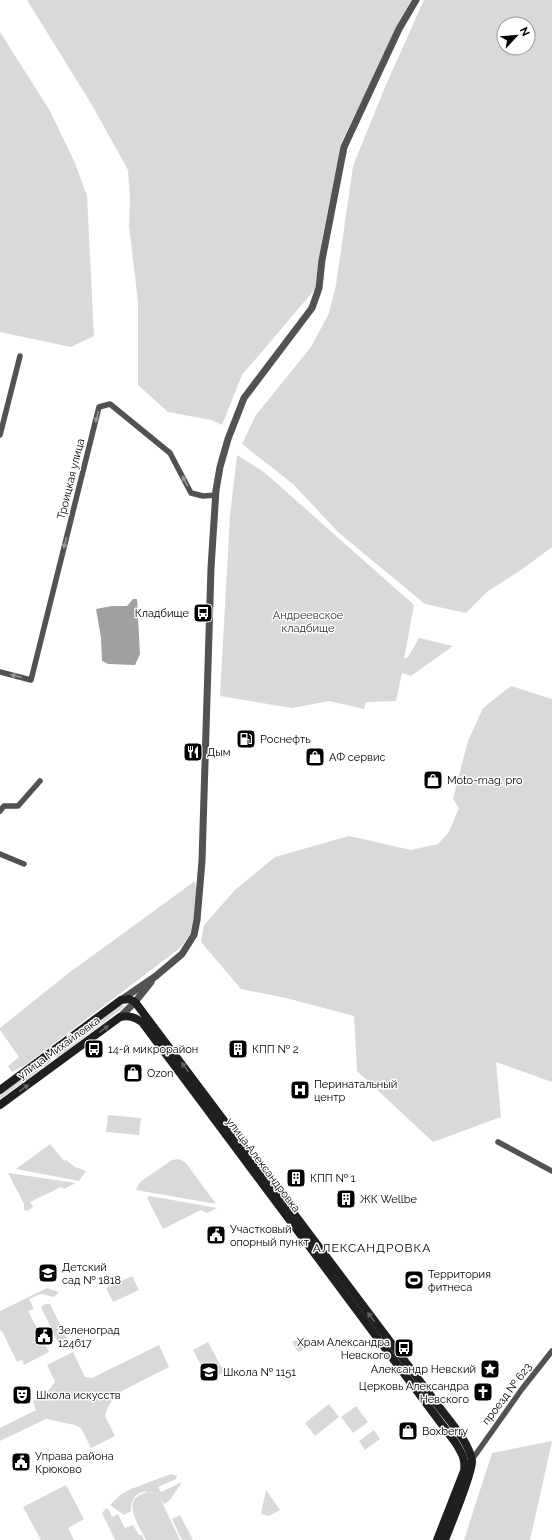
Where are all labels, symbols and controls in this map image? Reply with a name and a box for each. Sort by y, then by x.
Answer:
north arrow [496,16,536,56]
text: N [517,25,532,38]
one-way arrow [94,411,100,423]
street label: Троицкая улица [55,437,87,521]
one-way arrow [181,475,188,487]
one-way arrow [62,537,68,549]
bus stop icon: Кладбище [192,602,214,624]
place label: Кладбище [135,607,190,620]
park label: Андреевское кладбище [273,609,344,635]
one-way arrow [9,673,21,679]
fuel station icon: Роснефть [235,728,257,750]
place label: Роснефть [260,733,311,746]
restaurant icon: Дым [182,741,204,763]
place label: Дым [207,746,230,759]
shop icon: АФ сервис [304,746,326,768]
place label: АФ сервис [329,751,386,764]
shop icon: Moto-mag. pro [422,769,444,791]
place label: Moto-mag. pro [447,774,523,787]
street label: улица Михайловка [15,1014,103,1082]
one-way arrow [98,1025,109,1033]
bus stop icon: 14-й микрорайон [83,1038,105,1060]
building icon: КПП № 2 [227,1038,249,1060]
place label: 14-й микрорайон [108,1043,198,1056]
place label: КПП № 2 [252,1043,299,1056]
one-way arrow [180,1061,189,1072]
shop icon: Ozon [122,1062,144,1084]
place label: Ozon [147,1067,174,1080]
place label: Перинатальный центр [314,1078,397,1104]
hospital icon: Перинатальный центр [289,1079,311,1101]
one-way arrow [19,1084,29,1092]
street label: улица Александровка [223,1115,303,1215]
building icon: КПП № 1 [285,1167,307,1189]
place label: КПП № 1 [310,1172,356,1185]
building icon: ЖК Wellbe [335,1188,357,1210]
place label: ЖК Wellbe [360,1193,417,1206]
place label: Участковый опорный пункт [230,1223,310,1249]
public building icon: Участковый опорный пункт [205,1224,227,1246]
district label: АЛЕКСАНДРОВКА [313,1241,431,1255]
place label: Детский сад № 1818 [62,1261,121,1287]
school or university icon: Детский сад № 1818 [37,1262,59,1284]
place label: Территория фитнеса [428,1268,491,1294]
sports icon: Территория фитнеса [403,1269,425,1291]
one-way arrow [367,1311,376,1322]
place label: Зеленоград 124617 [58,1324,120,1350]
public building icon: Зеленоград 124617 [33,1325,55,1347]
place label: Храм Александра Невского [297,1336,390,1362]
bus stop icon: Храм Александра Невского [393,1337,415,1359]
place icon: Александр Невский [479,1358,501,1380]
school or university icon: Школа № 1151 [198,1361,220,1383]
street label: проезд № 623 [480,1361,534,1427]
place label: Александр Невский [371,1363,476,1376]
place label: Школа № 1151 [223,1366,296,1379]
place label: Церковь Александра Невского [359,1380,469,1406]
church icon: Церковь Александра Невского [472,1381,494,1403]
theatre icon: Школа искусств [11,1384,33,1406]
place label: Школа искусств [36,1389,121,1402]
shop icon: Boxberry [397,1420,419,1442]
place label: Boxberry [422,1425,468,1438]
place label: Управа района Крюково [35,1450,114,1476]
public building icon: Управа района Крюково [10,1451,32,1473]

